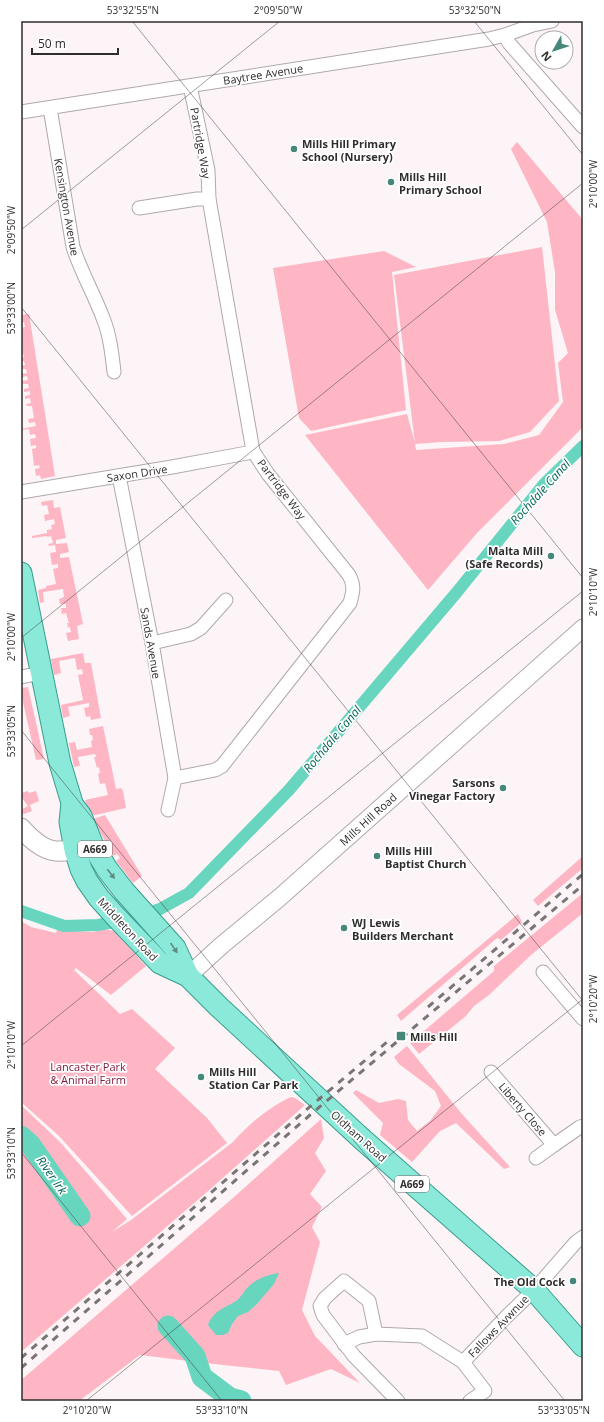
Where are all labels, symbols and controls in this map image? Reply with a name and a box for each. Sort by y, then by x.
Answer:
text: 53°32'55"N [107,3,159,17]
text: 2°09'50"W [254,3,303,17]
text: 53°32'50"N [449,3,501,17]
scale bar [32,30,118,56]
north arrow [534,30,574,70]
text: 50 m [38,35,66,52]
text: N [537,48,554,65]
street label: Baytree Avenue [222,60,304,88]
street label: Partridge Way [187,106,215,180]
place label: Mills Hill Primary School (Nursery) [302,136,397,164]
marker: Mills Hill Primary School (Nursery) [289,144,299,154]
street label: Kensington Avenue [51,157,83,257]
text: 2°10'00"W [586,159,600,208]
place label: Mills Hill Primary School [399,169,482,197]
marker: Mills Hill Primary School [386,177,396,187]
text: 2°09'50"W [4,205,18,254]
text: 53°33'00"N [4,282,18,334]
water label: Rochdale Canal [506,455,575,528]
street label: Partridge Way [254,456,310,523]
street label: Saxon Drive [106,461,168,485]
place label: Malta Mill (Safe Records) [466,543,543,571]
marker: Malta Mill (Safe Records) [546,551,556,561]
text: 2°10'10"W [586,567,600,616]
street label: Sands Avenue [137,606,165,680]
text: 2°10'00"W [4,612,18,661]
water label: Rochdale Canal [299,701,366,776]
text: 53°33'05"N [4,705,18,757]
place label: Sarsons Vinegar Factory [409,775,496,803]
marker: Sarsons Vinegar Factory [498,783,508,793]
street label: Mills Hill Road [336,789,400,849]
road number: A669 [78,841,112,857]
place label: Mills Hill Baptist Church [385,843,467,871]
marker: Mills Hill Baptist Church [372,851,382,861]
one-way arrow [106,868,115,879]
street label: Middleton Road [95,894,161,964]
place label: WJ Lewis Builders Merchant [352,915,454,943]
marker: WJ Lewis Builders Merchant [339,923,349,933]
one-way arrow [170,942,177,954]
text: 2°10'20"W [586,974,600,1023]
text: 2°10'10"W [4,1020,18,1069]
place label: Mills Hill [410,1029,457,1044]
marker: Mills Hill [395,1030,407,1042]
park label: Lancaster Park & Animal Farm [50,1059,126,1087]
place label: Mills Hill Station Car Park [209,1064,299,1092]
marker: Mills Hill Station Car Park [196,1072,206,1082]
street label: Liberty Close [496,1079,550,1139]
street label: Oldham Road [328,1107,390,1165]
text: 53°33'10"N [4,1127,18,1179]
water label: River Irk [33,1152,72,1198]
road number: A669 [395,1176,429,1192]
place label: The Old Cock [494,1274,565,1289]
marker: The Old Cock [568,1276,578,1286]
street label: Fallows Avwnue [464,1292,532,1360]
text: 2°10'20"W [63,1403,112,1417]
text: 53°33'10"N [196,1403,248,1417]
text: 53°33'05"N [538,1403,590,1417]

